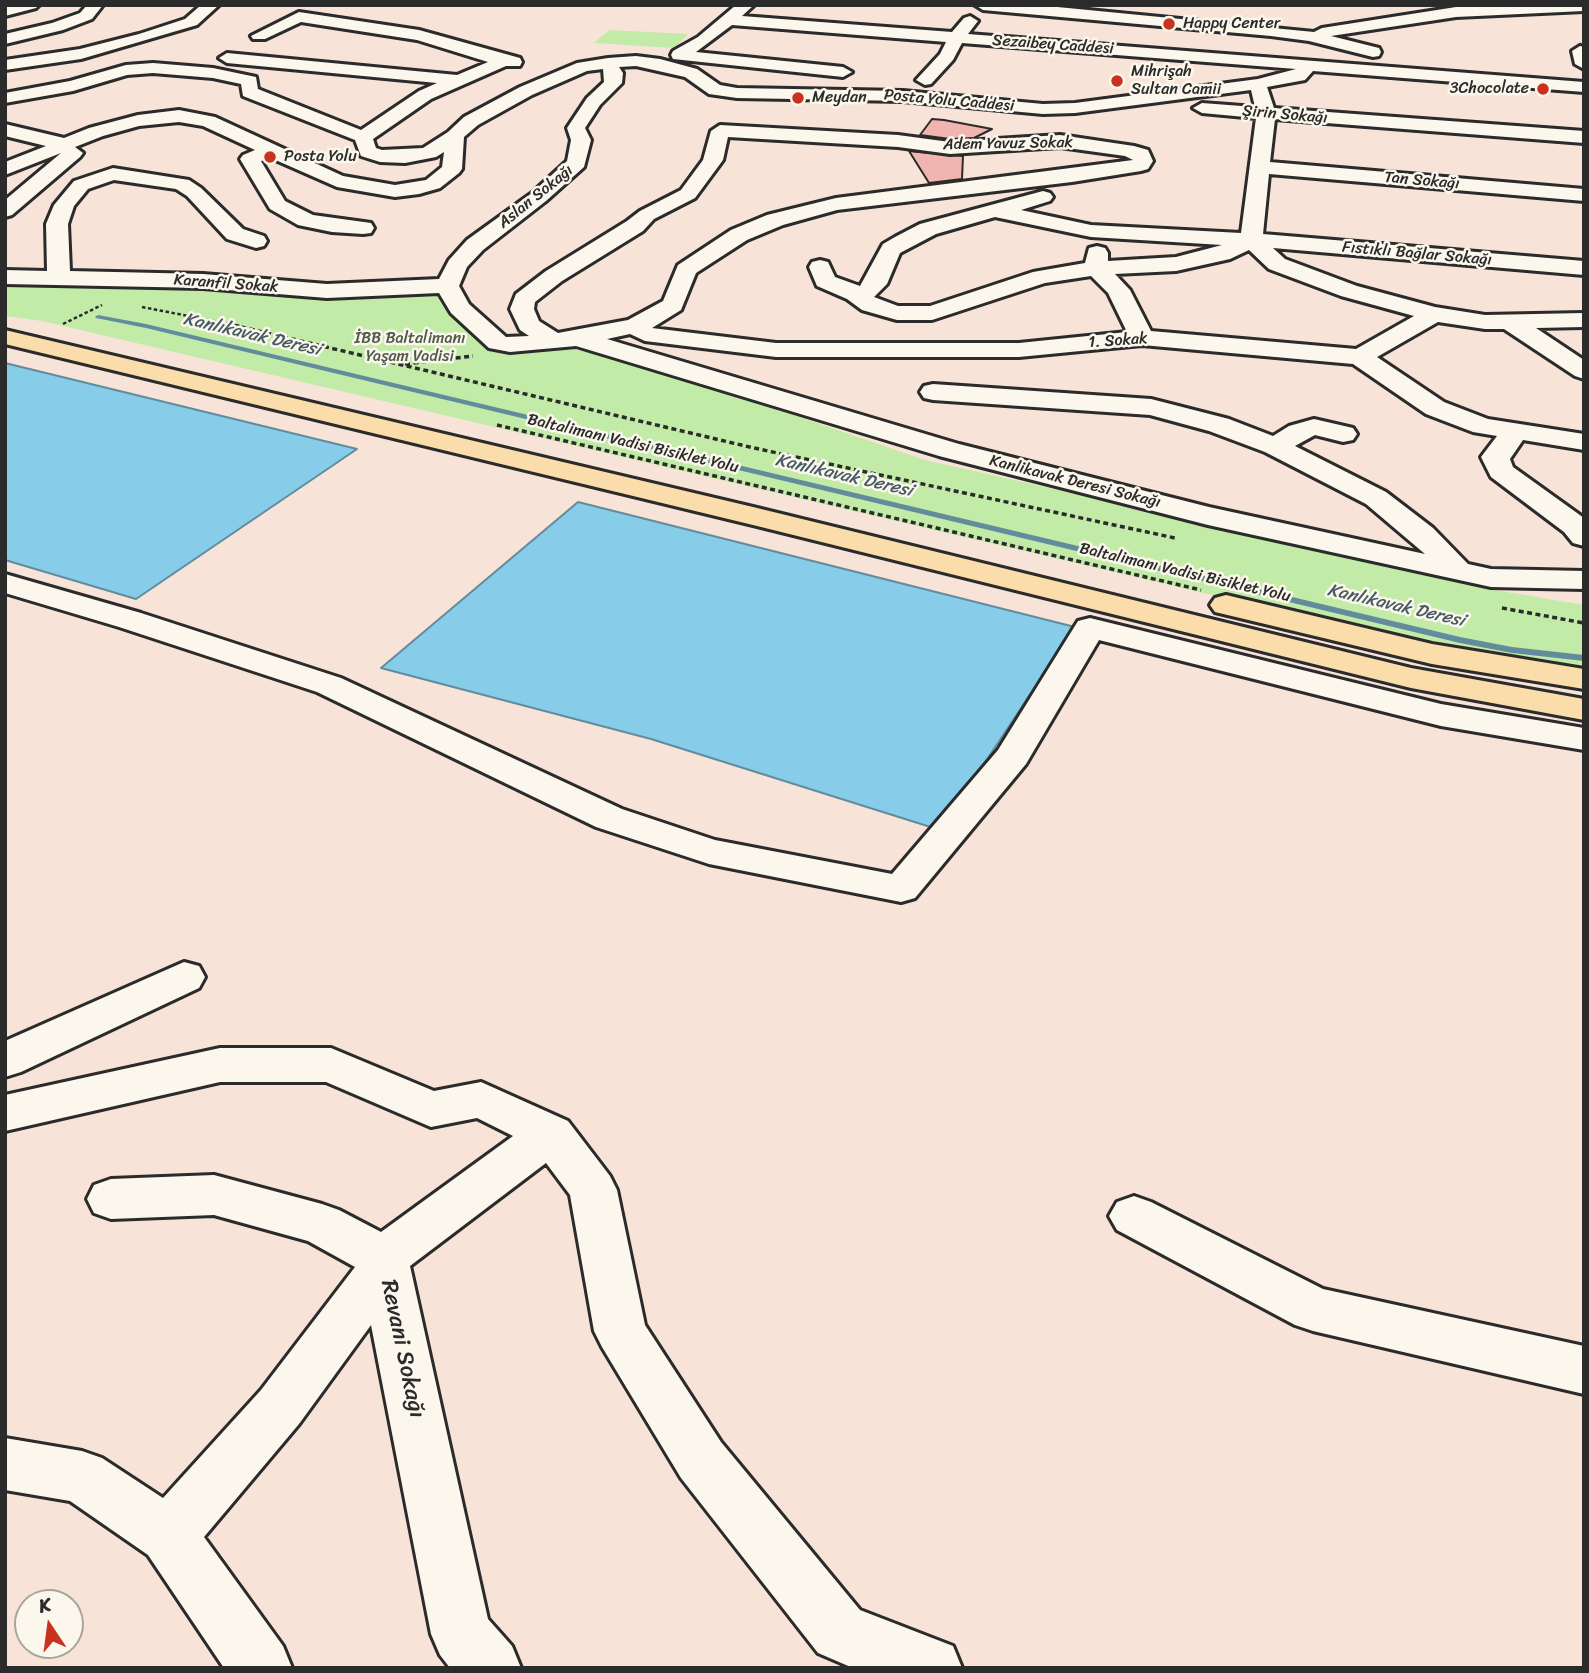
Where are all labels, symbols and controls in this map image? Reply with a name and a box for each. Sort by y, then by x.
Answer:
place label: Happy Center [1183,14,1280,34]
marker: Happy Center [1161,16,1177,32]
street label: Sezaibey Caddesi [992,31,1114,59]
place label: Mihrişah Sultan Camii [1131,62,1221,100]
marker: Mihrişah Sultan Camii [1109,73,1125,89]
place label: 3Chocolate [1450,79,1529,99]
marker: 3Chocolate [1535,81,1551,97]
street label: Posta Yolu Caddesi [883,86,1015,116]
place label: Meydan [812,88,867,108]
marker: Meydan [790,90,806,106]
street label: Şirin Sokağı [1242,102,1328,128]
street label: Adem Yavuz Sokak [943,133,1073,155]
place label: Posta Yolu [284,147,357,167]
marker: Posta Yolu [262,149,278,165]
street label: Aslan Sokağı [495,161,577,233]
street label: Tan Sokağı [1384,168,1460,194]
street label: Fıstıklı Bağlar Sokağı [1341,238,1493,270]
street label: Karanfil Sokak [173,271,279,297]
water label: Kanlıkavak Deresi [181,309,323,361]
park label: İBB Baltalimanı Yaşam Vadisi [355,329,465,367]
street label: 1. Sokak [1088,329,1148,353]
street label: Baltalimanı Vadisi Bisiklet Yolu [526,410,740,478]
water label: Kanlıkavak Deresi [773,450,915,502]
street label: Kanlikavak Deresi Sokağı [987,451,1163,513]
street label: Baltalimanı Vadisi Bisiklet Yolu [1078,539,1292,607]
water label: Kanlıkavak Deresi [1325,580,1467,632]
street label: Revani Sokağı [374,1277,430,1421]
text: K [35,1588,54,1622]
north arrow [14,1589,84,1659]

